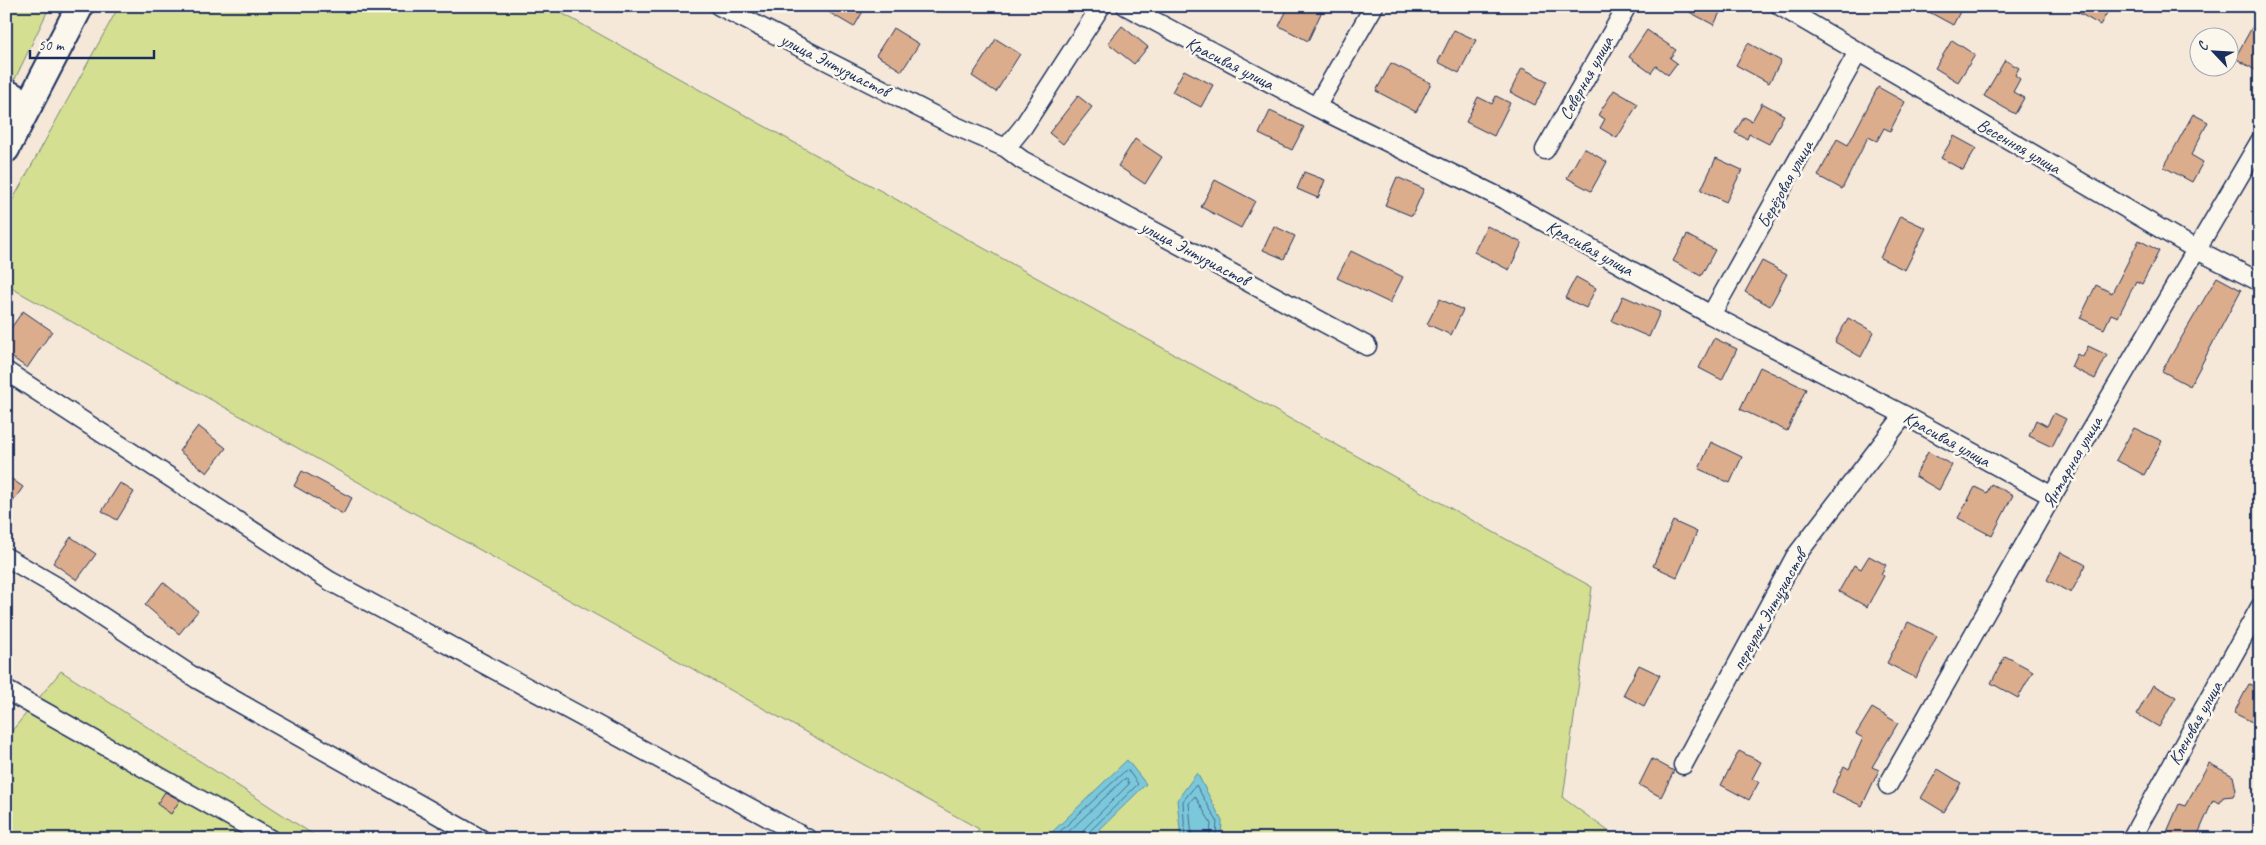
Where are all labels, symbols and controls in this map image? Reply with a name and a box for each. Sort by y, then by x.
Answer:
scale bar [30,28,154,60]
street label: улица Энтузиастов [776,28,896,104]
north arrow [2188,28,2238,78]
street label: Северная улица [1554,31,1618,124]
street label: Красивая улица [1182,32,1279,95]
text: 50 m [38,36,65,55]
text: С [2194,38,2213,53]
street label: Весенняя улица [1973,113,2066,179]
street label: Берёзовая улица [1752,135,1820,232]
street label: улица Энтузиастов [1136,215,1255,293]
street label: Красивая улица [1543,215,1638,281]
street label: Красивая улица [1900,406,1995,472]
street label: Янтарная улица [2037,411,2108,512]
street label: переулок Энтузиастов [1727,542,1814,674]
street label: Кленовая улица [2163,676,2228,769]

